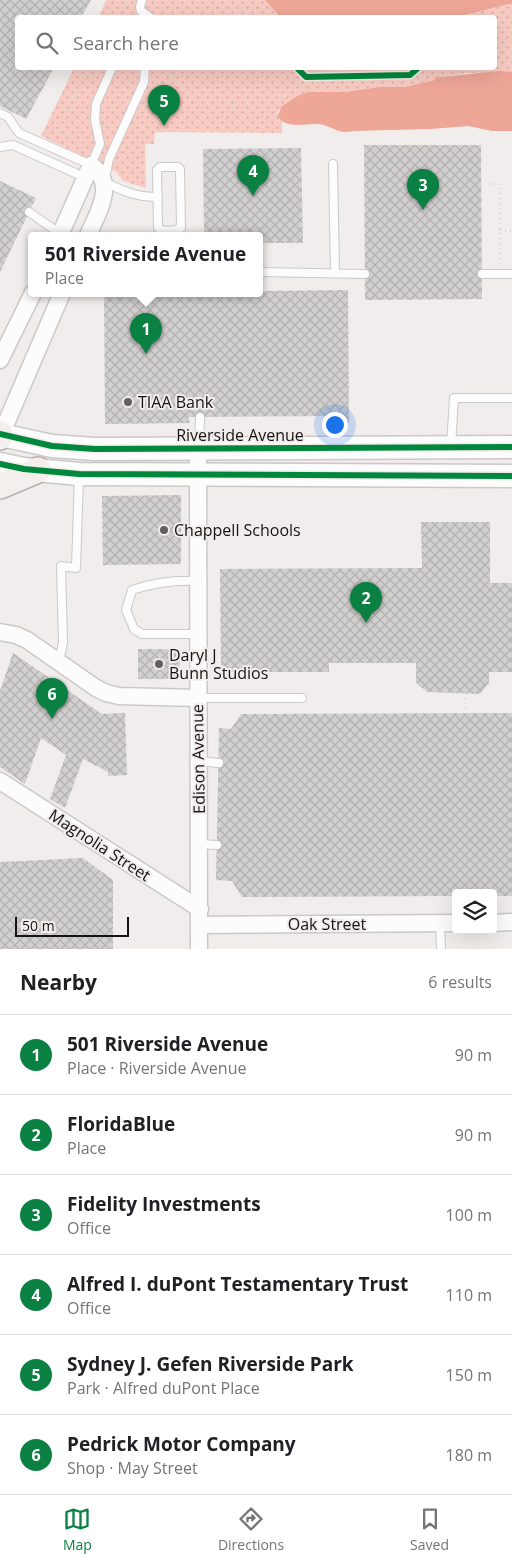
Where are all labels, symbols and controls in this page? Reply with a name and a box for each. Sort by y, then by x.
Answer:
search box [15,15,497,70]
icon: search [33,29,61,57]
text: Search here [73,30,179,56]
pin: 5 [148,85,180,126]
pin: 4 [237,155,269,196]
pin: 3 [407,169,439,210]
popup [28,232,263,297]
text: 501 Riverside Avenue [45,241,246,267]
text: Place [45,267,84,289]
pin: 1 [130,313,162,354]
place label: TIAA Bank [138,391,214,413]
marker: TIAA Bank [122,396,134,408]
your location [322,412,348,438]
street label: Riverside Avenue [176,424,304,446]
place label: Chappell Schools [174,519,301,541]
marker: Chappell Schools [158,524,170,536]
pin: 2 [350,582,382,623]
place label: Daryl J Bunn Studios [169,644,268,684]
marker: Daryl J Bunn Studios [153,658,165,670]
pin: 6 [36,678,68,719]
street label: Edison Avenue [186,704,210,814]
street label: Magnolia Street [45,804,155,886]
map controls [452,889,497,934]
button: layers [452,889,497,934]
street label: Oak Street [288,913,367,935]
scale bar [15,914,129,937]
text: 50 m [22,916,55,935]
text: Nearby [20,968,97,996]
text: 6 results [428,971,492,993]
text: 501 Riverside Avenue [67,1031,268,1057]
text: 1 [31,1044,41,1066]
text: 90 m [455,1044,492,1066]
text: Place · Riverside Avenue [67,1057,246,1079]
text: FloridaBlue [67,1111,175,1137]
text: 2 [31,1124,41,1146]
text: 90 m [455,1124,492,1146]
text: Place [67,1137,106,1159]
text: Fidelity Investments [67,1191,261,1217]
text: 3 [31,1204,41,1226]
text: 100 m [446,1204,492,1226]
text: Office [67,1217,111,1239]
text: Alfred I. duPont Testamentary Trust [67,1271,408,1297]
text: 4 [31,1284,41,1306]
text: 110 m [446,1284,492,1306]
text: Office [67,1297,111,1319]
text: Sydney J. Gefen Riverside Park [67,1351,354,1377]
text: 5 [31,1364,41,1386]
text: 150 m [446,1364,492,1386]
text: Park · Alfred duPont Place [67,1377,260,1399]
text: Pedrick Motor Company [67,1431,296,1457]
text: 6 [31,1444,41,1466]
text: 180 m [446,1444,492,1466]
text: Shop · May Street [67,1457,198,1479]
tab: Map [63,1505,92,1554]
tab: Directions [218,1505,284,1554]
tab: Saved [410,1505,449,1554]

